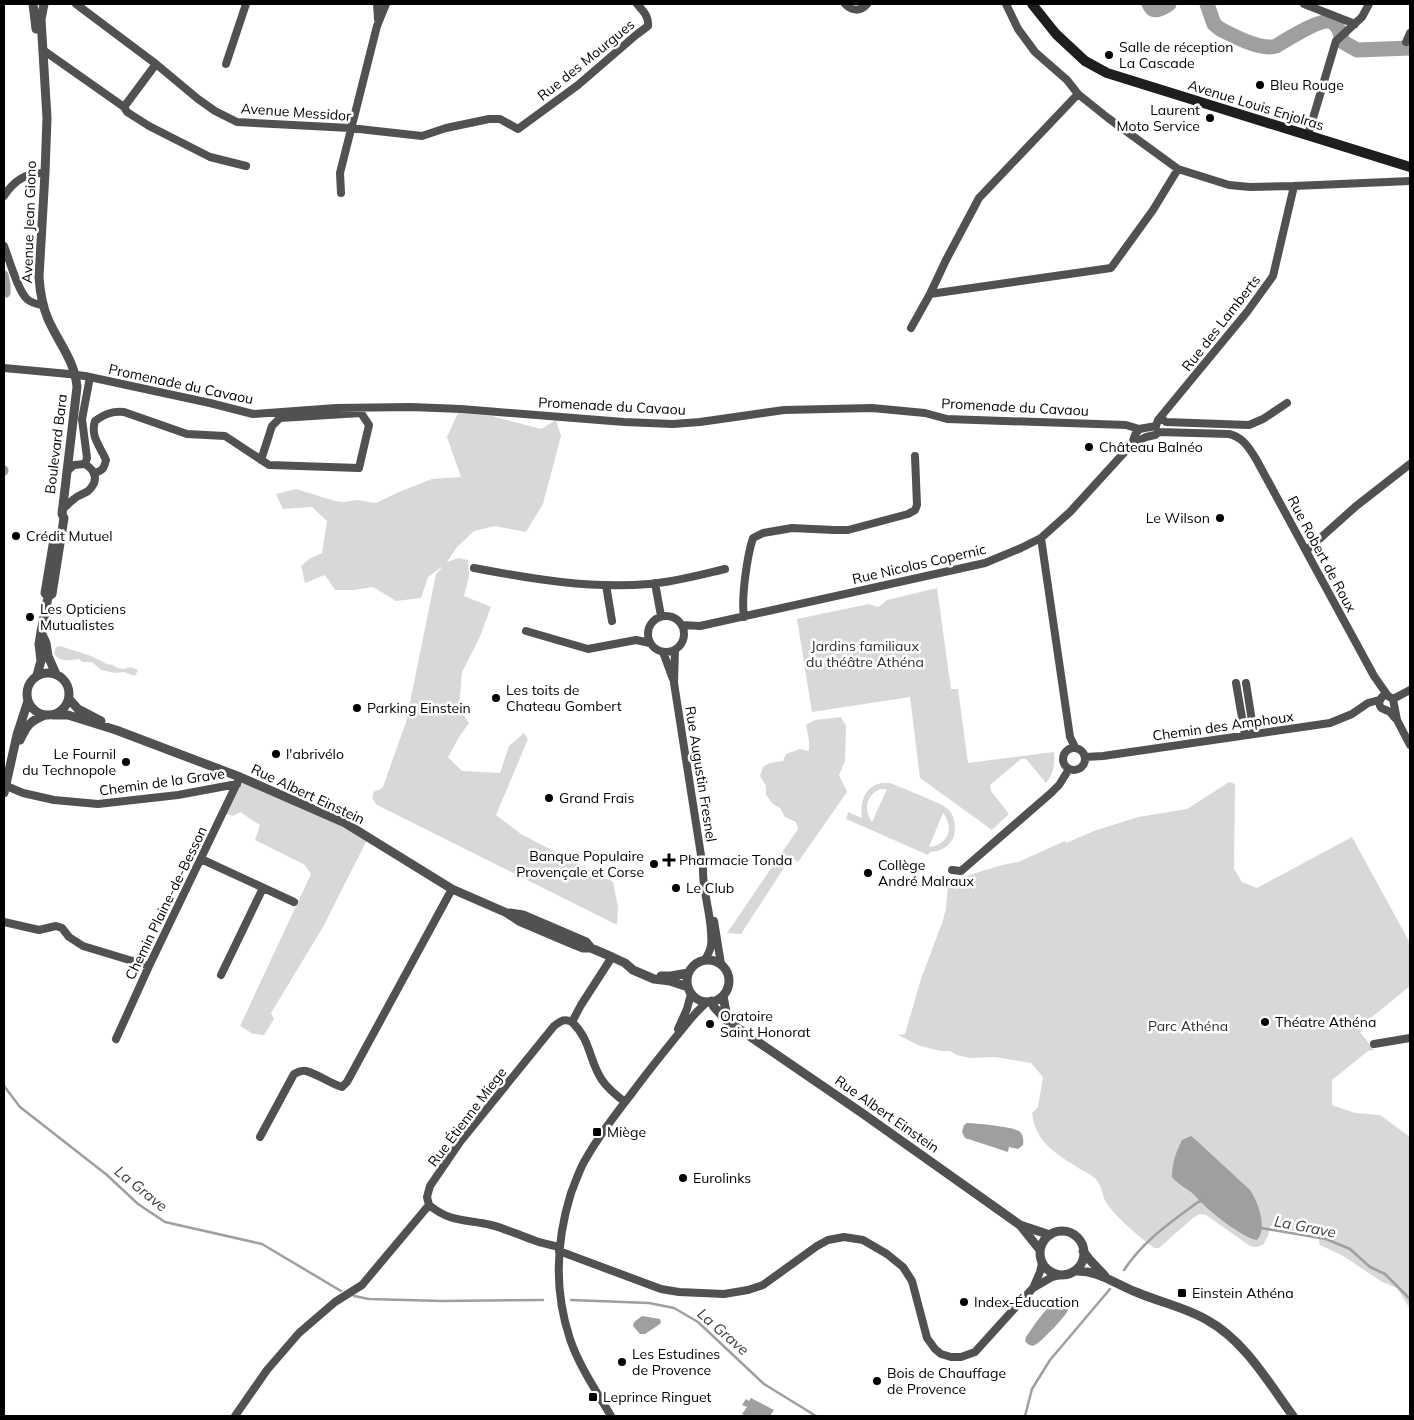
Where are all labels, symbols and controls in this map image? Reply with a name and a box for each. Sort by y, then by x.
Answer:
street label: Rue des Mourgues [534,15,638,105]
place label: Salle de réception La Cascade [1119,38,1234,72]
marker: Salle de réception La Cascade [1103,49,1115,61]
street label: Avenue Louis Enjolras [1186,76,1326,134]
place label: Bleu Rouge [1270,76,1344,94]
marker: Bleu Rouge [1254,79,1266,91]
street label: Avenue Messidor [240,99,353,125]
place label: Laurent Moto Service [1117,101,1200,135]
marker: Laurent Moto Service [1204,112,1216,124]
street label: Avenue Jean Giono [18,160,40,284]
street label: Rue des Lamberts [1178,271,1264,375]
street label: Promenade du Cavaou [107,360,255,408]
street label: Boulevard Bara [41,393,71,495]
street label: Promenade du Cavaou [538,393,686,419]
street label: Promenade du Cavaou [941,394,1089,420]
place label: Château Balnéo [1099,438,1203,456]
marker: Château Balnéo [1083,441,1095,453]
street label: Rue Robert de Roux [1284,493,1361,616]
place label: Le Wilson [1146,509,1210,527]
marker: Le Wilson [1214,512,1226,524]
place label: Crédit Mutuel [26,527,113,545]
marker: Crédit Mutuel [10,530,22,542]
street label: Rue Nicolas Copernic [850,540,988,588]
place label: Les Opticiens Mutualistes [40,600,126,634]
marker: Les Opticiens Mutualistes [24,611,36,623]
park label: Jardins familiaux du théâtre Athéna [806,637,924,671]
place label: Les toits de Chateau Gombert [506,681,622,715]
marker: Les toits de Chateau Gombert [490,692,502,704]
place label: Parking Einstein [367,699,471,717]
marker: Parking Einstein [351,702,363,714]
street label: Rue Augustin Fresnel [681,705,721,843]
street label: Chemin des Amphoux [1151,707,1295,745]
place label: Le Fournil du Technopole [22,745,116,779]
place label: l'abrivélo [286,745,344,763]
marker: l'abrivélo [270,748,282,760]
marker: Le Fournil du Technopole [120,756,132,768]
street label: Rue Albert Einstein [248,760,368,828]
street label: Chemin de la Grave [98,764,226,800]
place label: Grand Frais [559,789,634,807]
marker: Grand Frais [543,792,555,804]
street label: Chemin Plaine-de-Besson [121,823,211,983]
place label: Banque Populaire Provençale et Corse [516,847,644,881]
place label: Pharmacie Tonda [679,851,792,869]
marker: Pharmacie Tonda [663,854,675,866]
place label: Collège André Malraux [878,856,974,890]
marker: Banque Populaire Provençale et Corse [648,858,660,870]
marker: Collège André Malraux [862,867,874,879]
place label: Le Club [686,879,734,897]
marker: Le Club [670,882,682,894]
place label: Oratoire Saint Honorat [720,1007,811,1041]
place label: Théatre Athéna [1275,1013,1376,1031]
marker: Théatre Athéna [1259,1016,1271,1028]
park label: Parc Athéna [1148,1017,1228,1035]
marker: Oratoire Saint Honorat [704,1018,716,1030]
street label: Rue Étienne Miege [424,1064,510,1170]
street label: Rue Albert Einstein [831,1071,943,1157]
place label: Miège [607,1123,646,1141]
marker: Miège [591,1126,603,1138]
water label: La Grave [111,1162,172,1216]
place label: Eurolinks [693,1169,751,1187]
marker: Eurolinks [677,1172,689,1184]
water label: La Grave [1273,1211,1338,1242]
place label: Einstein Athéna [1192,1284,1294,1302]
marker: Einstein Athéna [1176,1287,1188,1299]
place label: Index-Éducation [974,1293,1079,1311]
marker: Index-Éducation [958,1296,970,1308]
water label: La Grave [694,1304,753,1359]
place label: Les Estudines de Provence [632,1345,720,1379]
marker: Les Estudines de Provence [616,1356,628,1368]
place label: Bois de Chauffage de Provence [887,1364,1006,1398]
marker: Bois de Chauffage de Provence [871,1375,883,1387]
place label: Leprince Ringuet [603,1388,712,1406]
marker: Leprince Ringuet [587,1391,599,1403]

